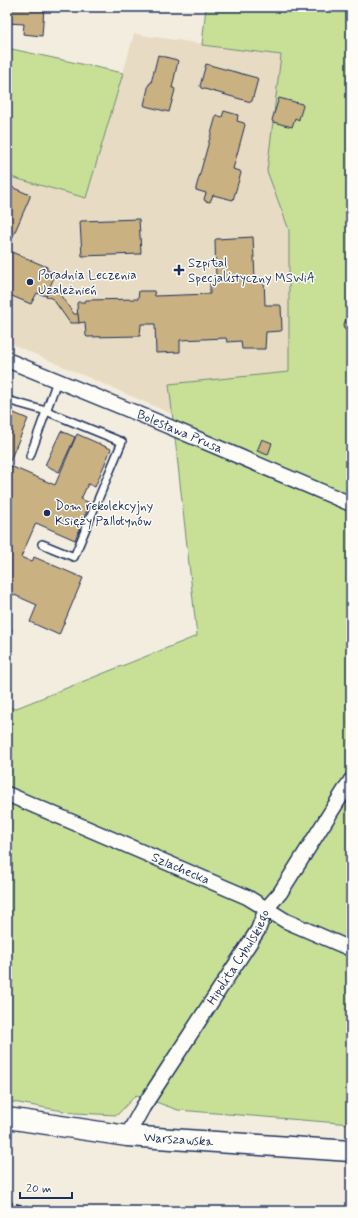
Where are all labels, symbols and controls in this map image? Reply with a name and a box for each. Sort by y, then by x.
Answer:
place label: Szpital Specjalistyczny MSWiA [188,255,315,287]
marker: Szpital Specjalistyczny MSWiA [173,264,185,276]
place label: Poradnia Leczenia Uzależnień [38,267,137,299]
marker: Poradnia Leczenia Uzależnień [25,277,35,287]
street label: Bolesława Prusa [135,406,226,457]
place label: Dom rekolekcyjny Księży Pallotynów [55,498,153,530]
marker: Dom rekolekcyjny Księży Pallotynów [42,508,52,518]
street label: Szlachecka [149,849,212,889]
street label: Hipolita Cybulskiego [203,907,274,1008]
street label: Warszawska [143,1129,214,1150]
scale bar [20,1174,72,1200]
text: 20 m [26,1181,52,1197]

